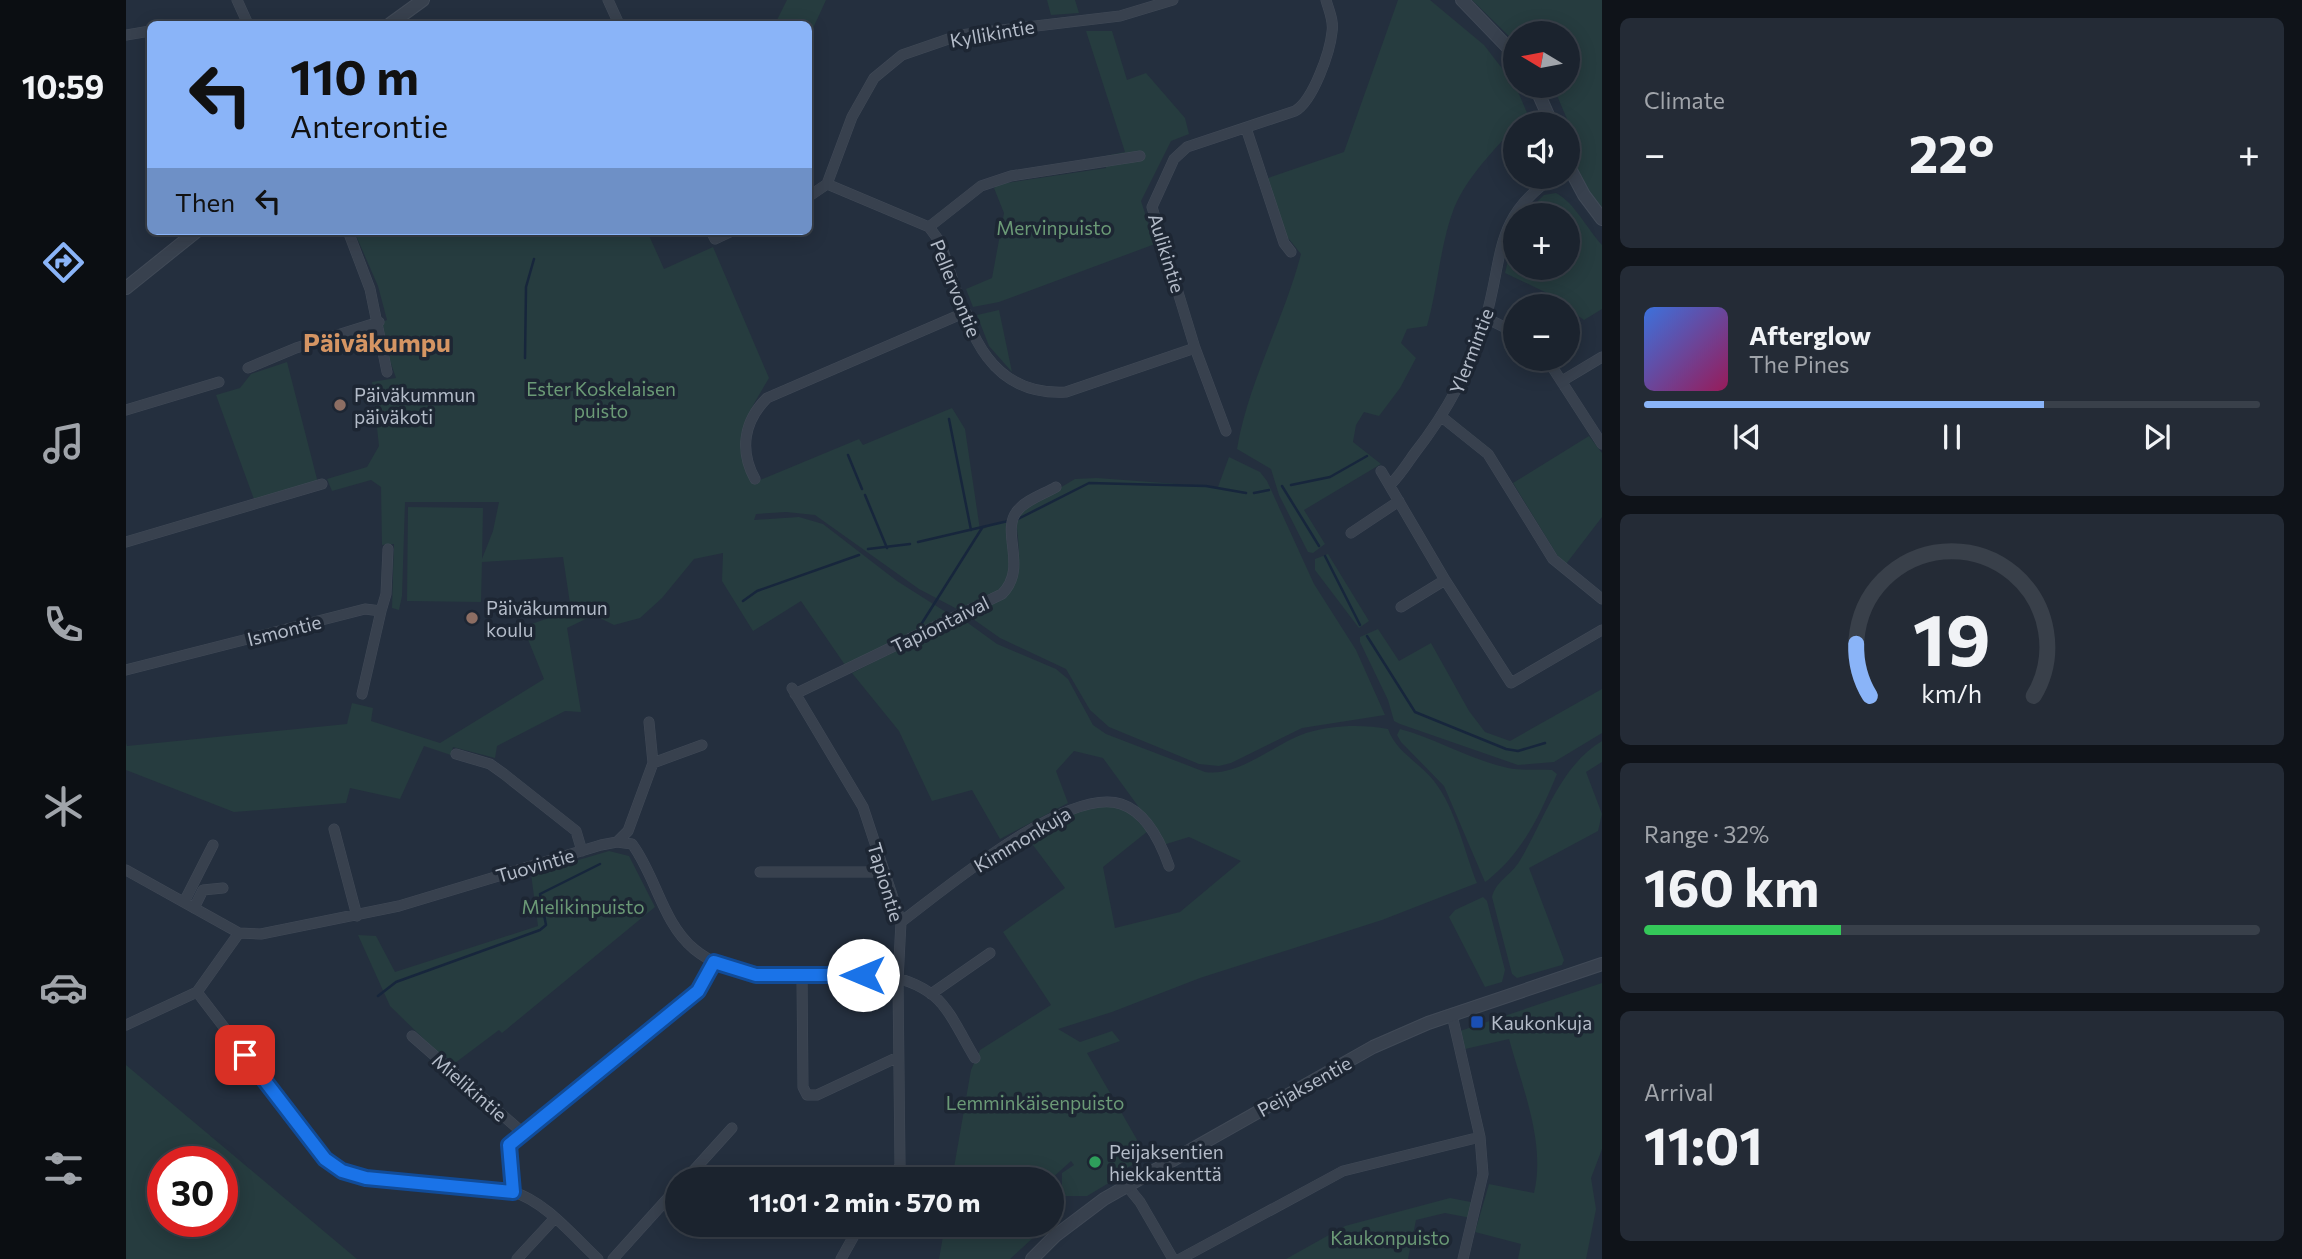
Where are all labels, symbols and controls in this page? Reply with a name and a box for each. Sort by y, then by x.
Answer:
street label: Kyllikintie [948,14,1036,52]
north arrow [1503,21,1580,98]
map controls [1503,21,1580,371]
text: 110 m [290,45,419,105]
icon: left [175,49,266,140]
text: 10:59 [22,66,104,106]
text: Climate [1644,86,1725,114]
text: Anterontie [290,105,448,145]
button: sound [1503,112,1580,189]
text: 22° [1909,120,1994,184]
text: − [1644,129,1666,176]
text: + [2238,129,2260,176]
icon: left [249,182,287,220]
text: Then [175,186,235,217]
button: + [1503,203,1580,280]
street label: Aulikintie [1144,210,1190,296]
park label: Mervinpuisto [996,216,1112,239]
street label: Pellervontie [926,236,986,340]
icon: directions [39,238,88,287]
button: − [1503,294,1580,371]
street label: Ylermintie [1444,305,1498,397]
text: Afterglow [1749,319,1871,350]
district label: Päiväkumpu [303,326,451,357]
text: The Pines [1749,350,1850,378]
park label: Ester Koskelaisen puisto [526,377,676,422]
place label: Päiväkummun päiväkoti [354,383,476,428]
marker: Päiväkummun päiväkoti [332,397,348,413]
icon: previous [1728,418,1766,456]
icon: pause [1933,418,1971,456]
icon: next [2138,418,2176,456]
icon: music [39,419,88,468]
street label: Tapiontaival [887,590,993,658]
text: 19 [1913,592,1991,681]
place label: Päiväkummun koulu [486,596,608,641]
icon: phone [39,600,88,649]
street label: Ismontie [245,610,323,650]
marker: Päiväkummun koulu [464,610,480,626]
text: km/h [1922,677,1982,707]
icon: climate [39,782,88,831]
street label: Kimmonkuja [969,801,1075,877]
text: Range · 32% [1644,820,1769,848]
street label: Tapiontie [863,840,909,924]
street label: Tuovintie [493,843,577,887]
text: 160 km [1644,854,1819,918]
park label: Mielikinpuisto [521,895,645,918]
position arrow [826,938,900,1012]
icon: car [39,963,88,1012]
place label: Kaukonkuja [1491,1011,1592,1034]
marker: Kaukonkuja [1469,1014,1485,1030]
pin [215,1025,275,1085]
icon: arrive [226,1036,264,1074]
street label: Mielikintie [428,1048,512,1126]
street label: Peijaksentie [1253,1051,1355,1121]
text: Arrival [1644,1078,1714,1106]
park label: Lemminkäisenpuisto [946,1091,1124,1114]
text: 11:01 [1644,1112,1763,1176]
place label: Peijaksentien hiekkakenttä [1109,1140,1224,1185]
icon: filters [39,1144,88,1193]
speed limit sign: 30 [147,1146,238,1237]
marker: Peijaksentien hiekkakenttä [1087,1154,1103,1170]
text: 11:01 · 2 min · 570 m [748,1186,981,1217]
park label: Kaukonpuisto [1330,1226,1450,1249]

